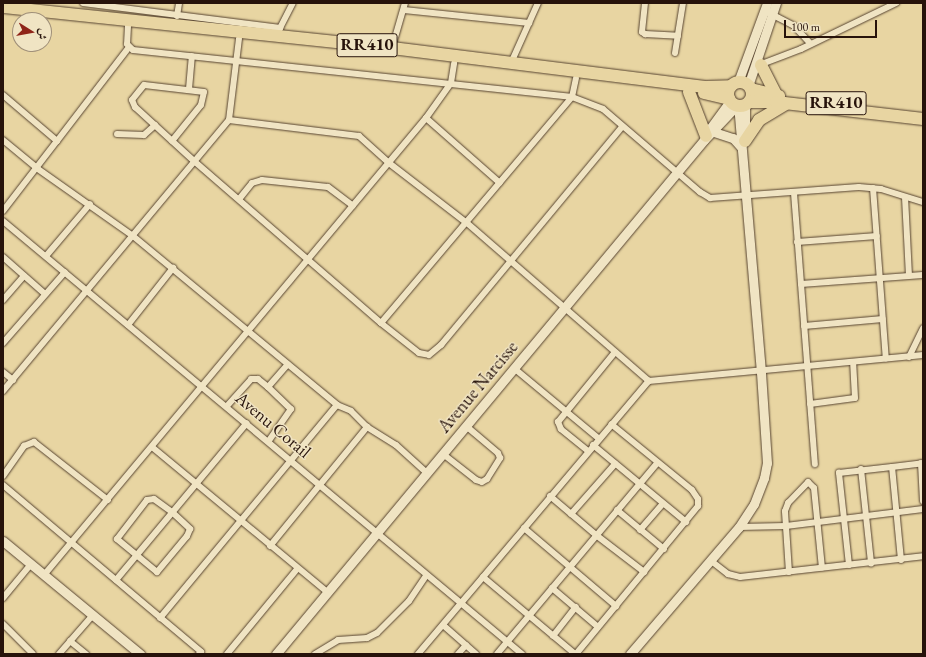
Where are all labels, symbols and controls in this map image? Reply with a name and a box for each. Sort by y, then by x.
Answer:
north arrow [12,12,52,52]
scale bar [786,12,879,38]
text: 100 m [791,19,820,35]
text: ش [35,27,51,41]
road number: RR410 [336,30,398,60]
road number: RR410 [805,88,867,118]
street label: Avenue Narcisse [433,337,523,437]
street label: Avenu Corail [231,387,315,463]

